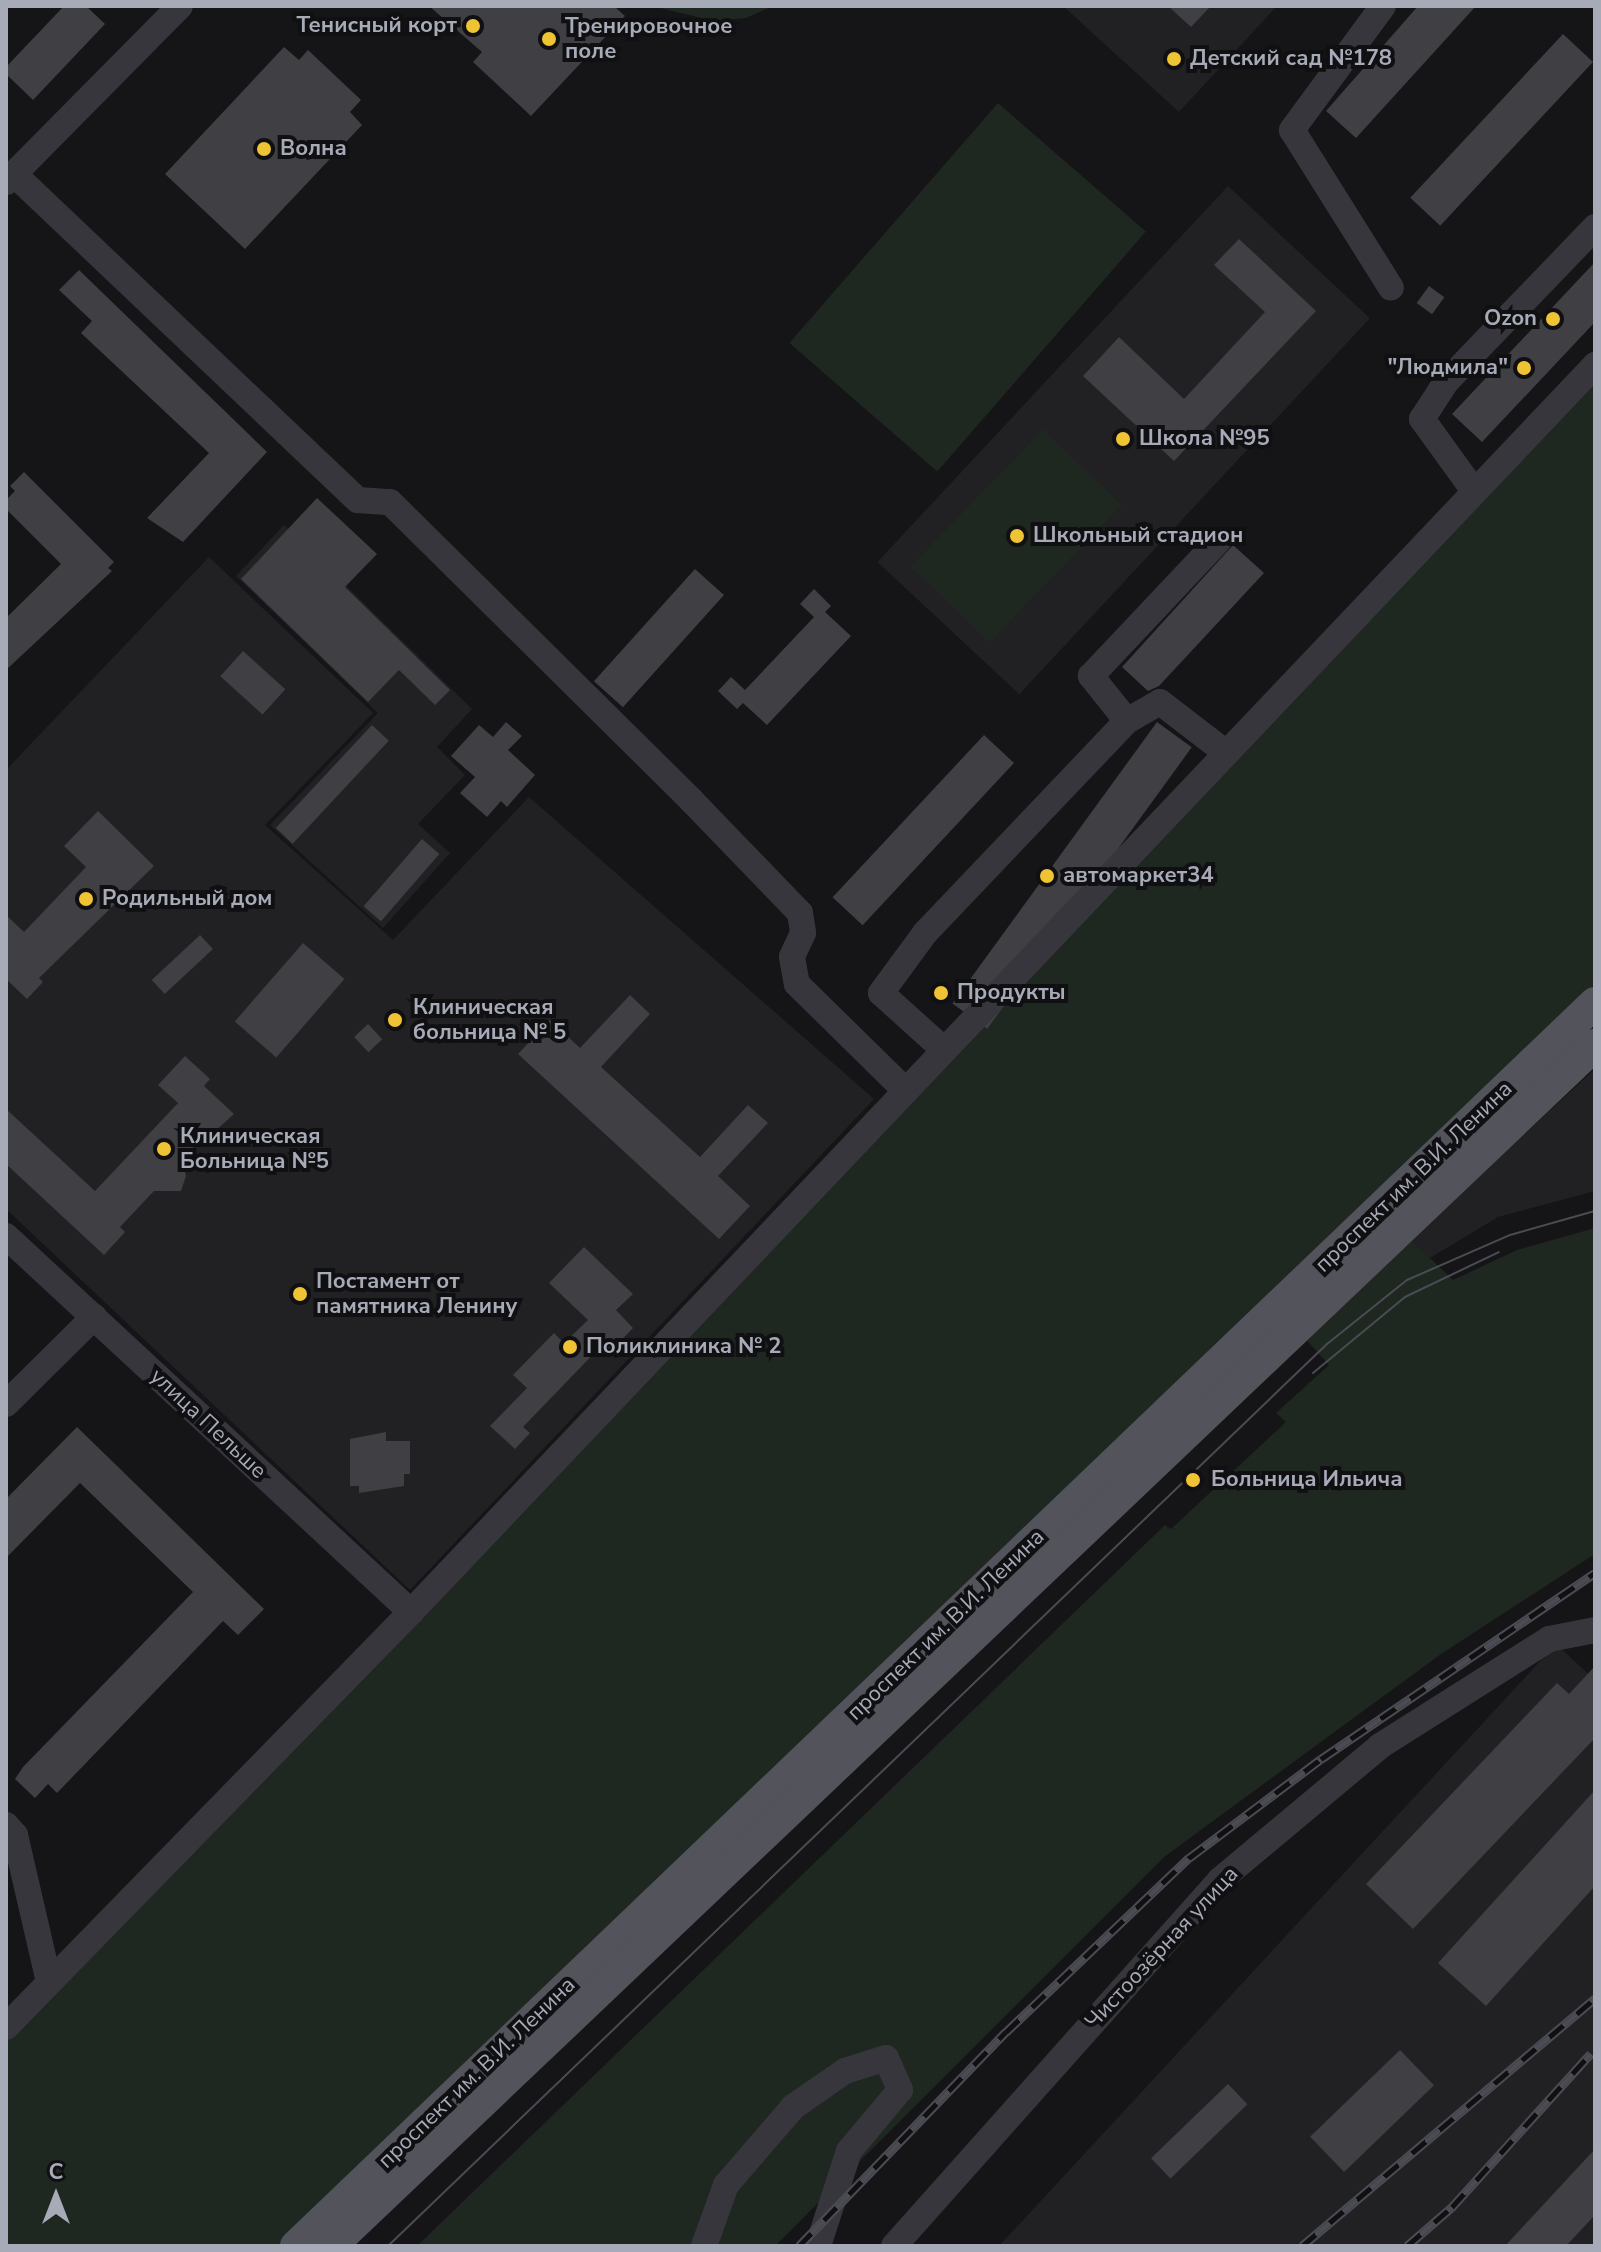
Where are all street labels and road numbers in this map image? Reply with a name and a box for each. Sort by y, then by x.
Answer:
street label: проспект им. В.И. Ленина [1310,1076,1518,1278]
street label: улица Пельше [144,1363,272,1485]
street label: проспект им. В.И. Ленина [842,1524,1050,1726]
street label: Чистоозёрная улица [1080,1861,1244,2035]
street label: проспект им. В.И. Ленина [373,1972,581,2174]

